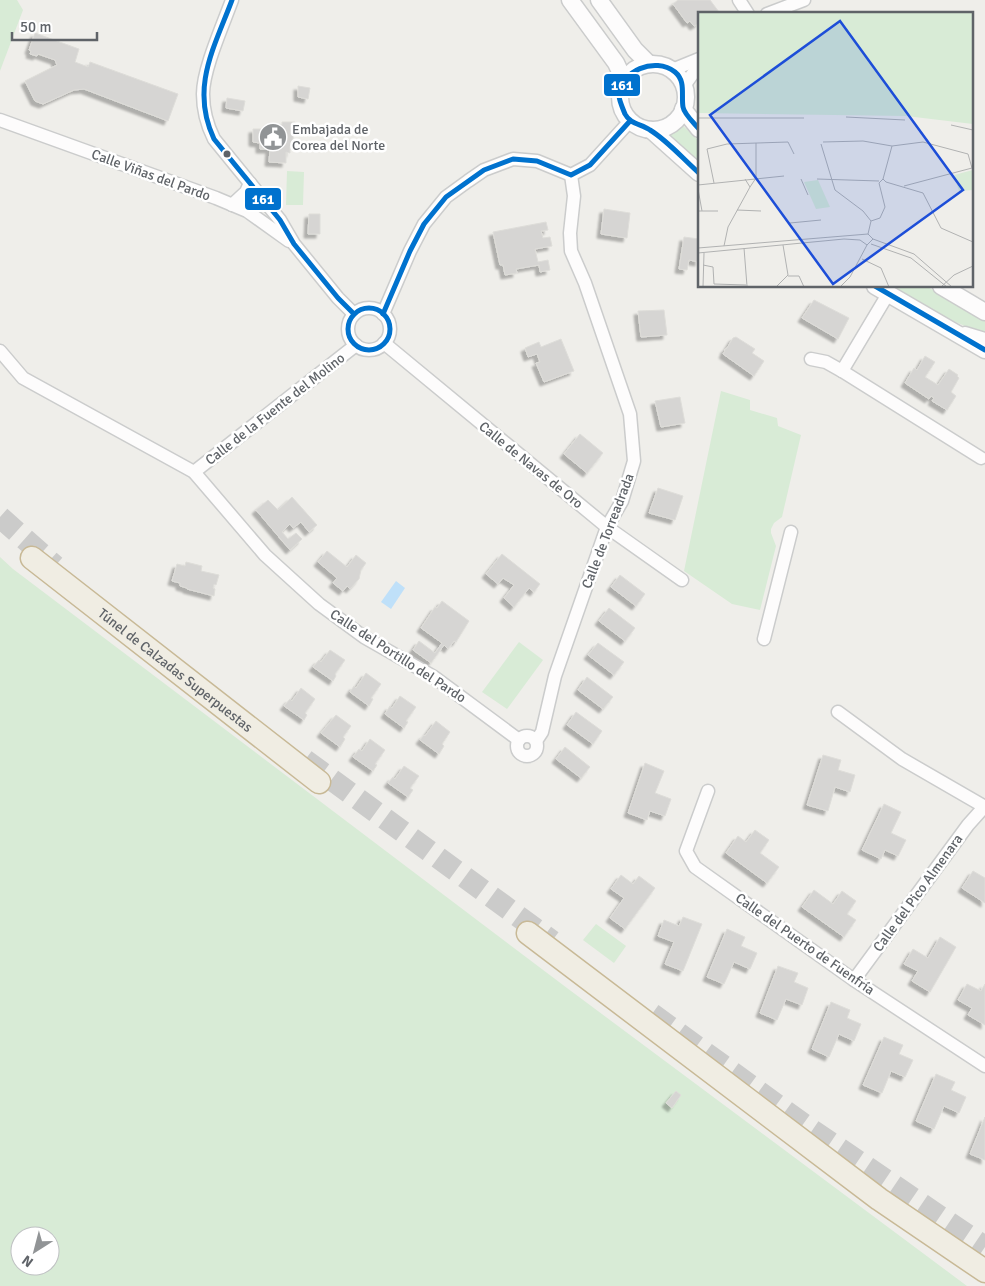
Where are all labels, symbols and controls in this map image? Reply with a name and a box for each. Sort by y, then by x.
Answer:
scale bar [12,10,98,42]
inset map [698,12,972,288]
text: 50 m [20,18,51,36]
line badge: 161 [603,73,641,97]
text: 161 [611,77,634,94]
place label: Embajada de Corea del Norte [292,121,385,154]
public building icon: Embajada de Corea del Norte [258,122,288,152]
street label: Calle Viñas del Pardo [89,146,213,204]
unlabelled marker [222,149,232,159]
line badge: 161 [244,187,282,211]
text: 161 [252,191,275,208]
street label: Calle de la Fuente del Molino [202,349,348,469]
street label: Calle de Navas de Oro [476,418,586,512]
street label: Calle de Torreadrada [578,471,638,591]
street label: Túnel de Calzadas Superpuestas [95,604,256,736]
street label: Calle del Portillo del Pardo [327,606,469,706]
street label: Calle del Pico Almenara [870,831,966,955]
street label: Calle del Puerto de Fuenfría [732,889,878,999]
north arrow [10,1226,60,1276]
text: N [19,1251,37,1271]

